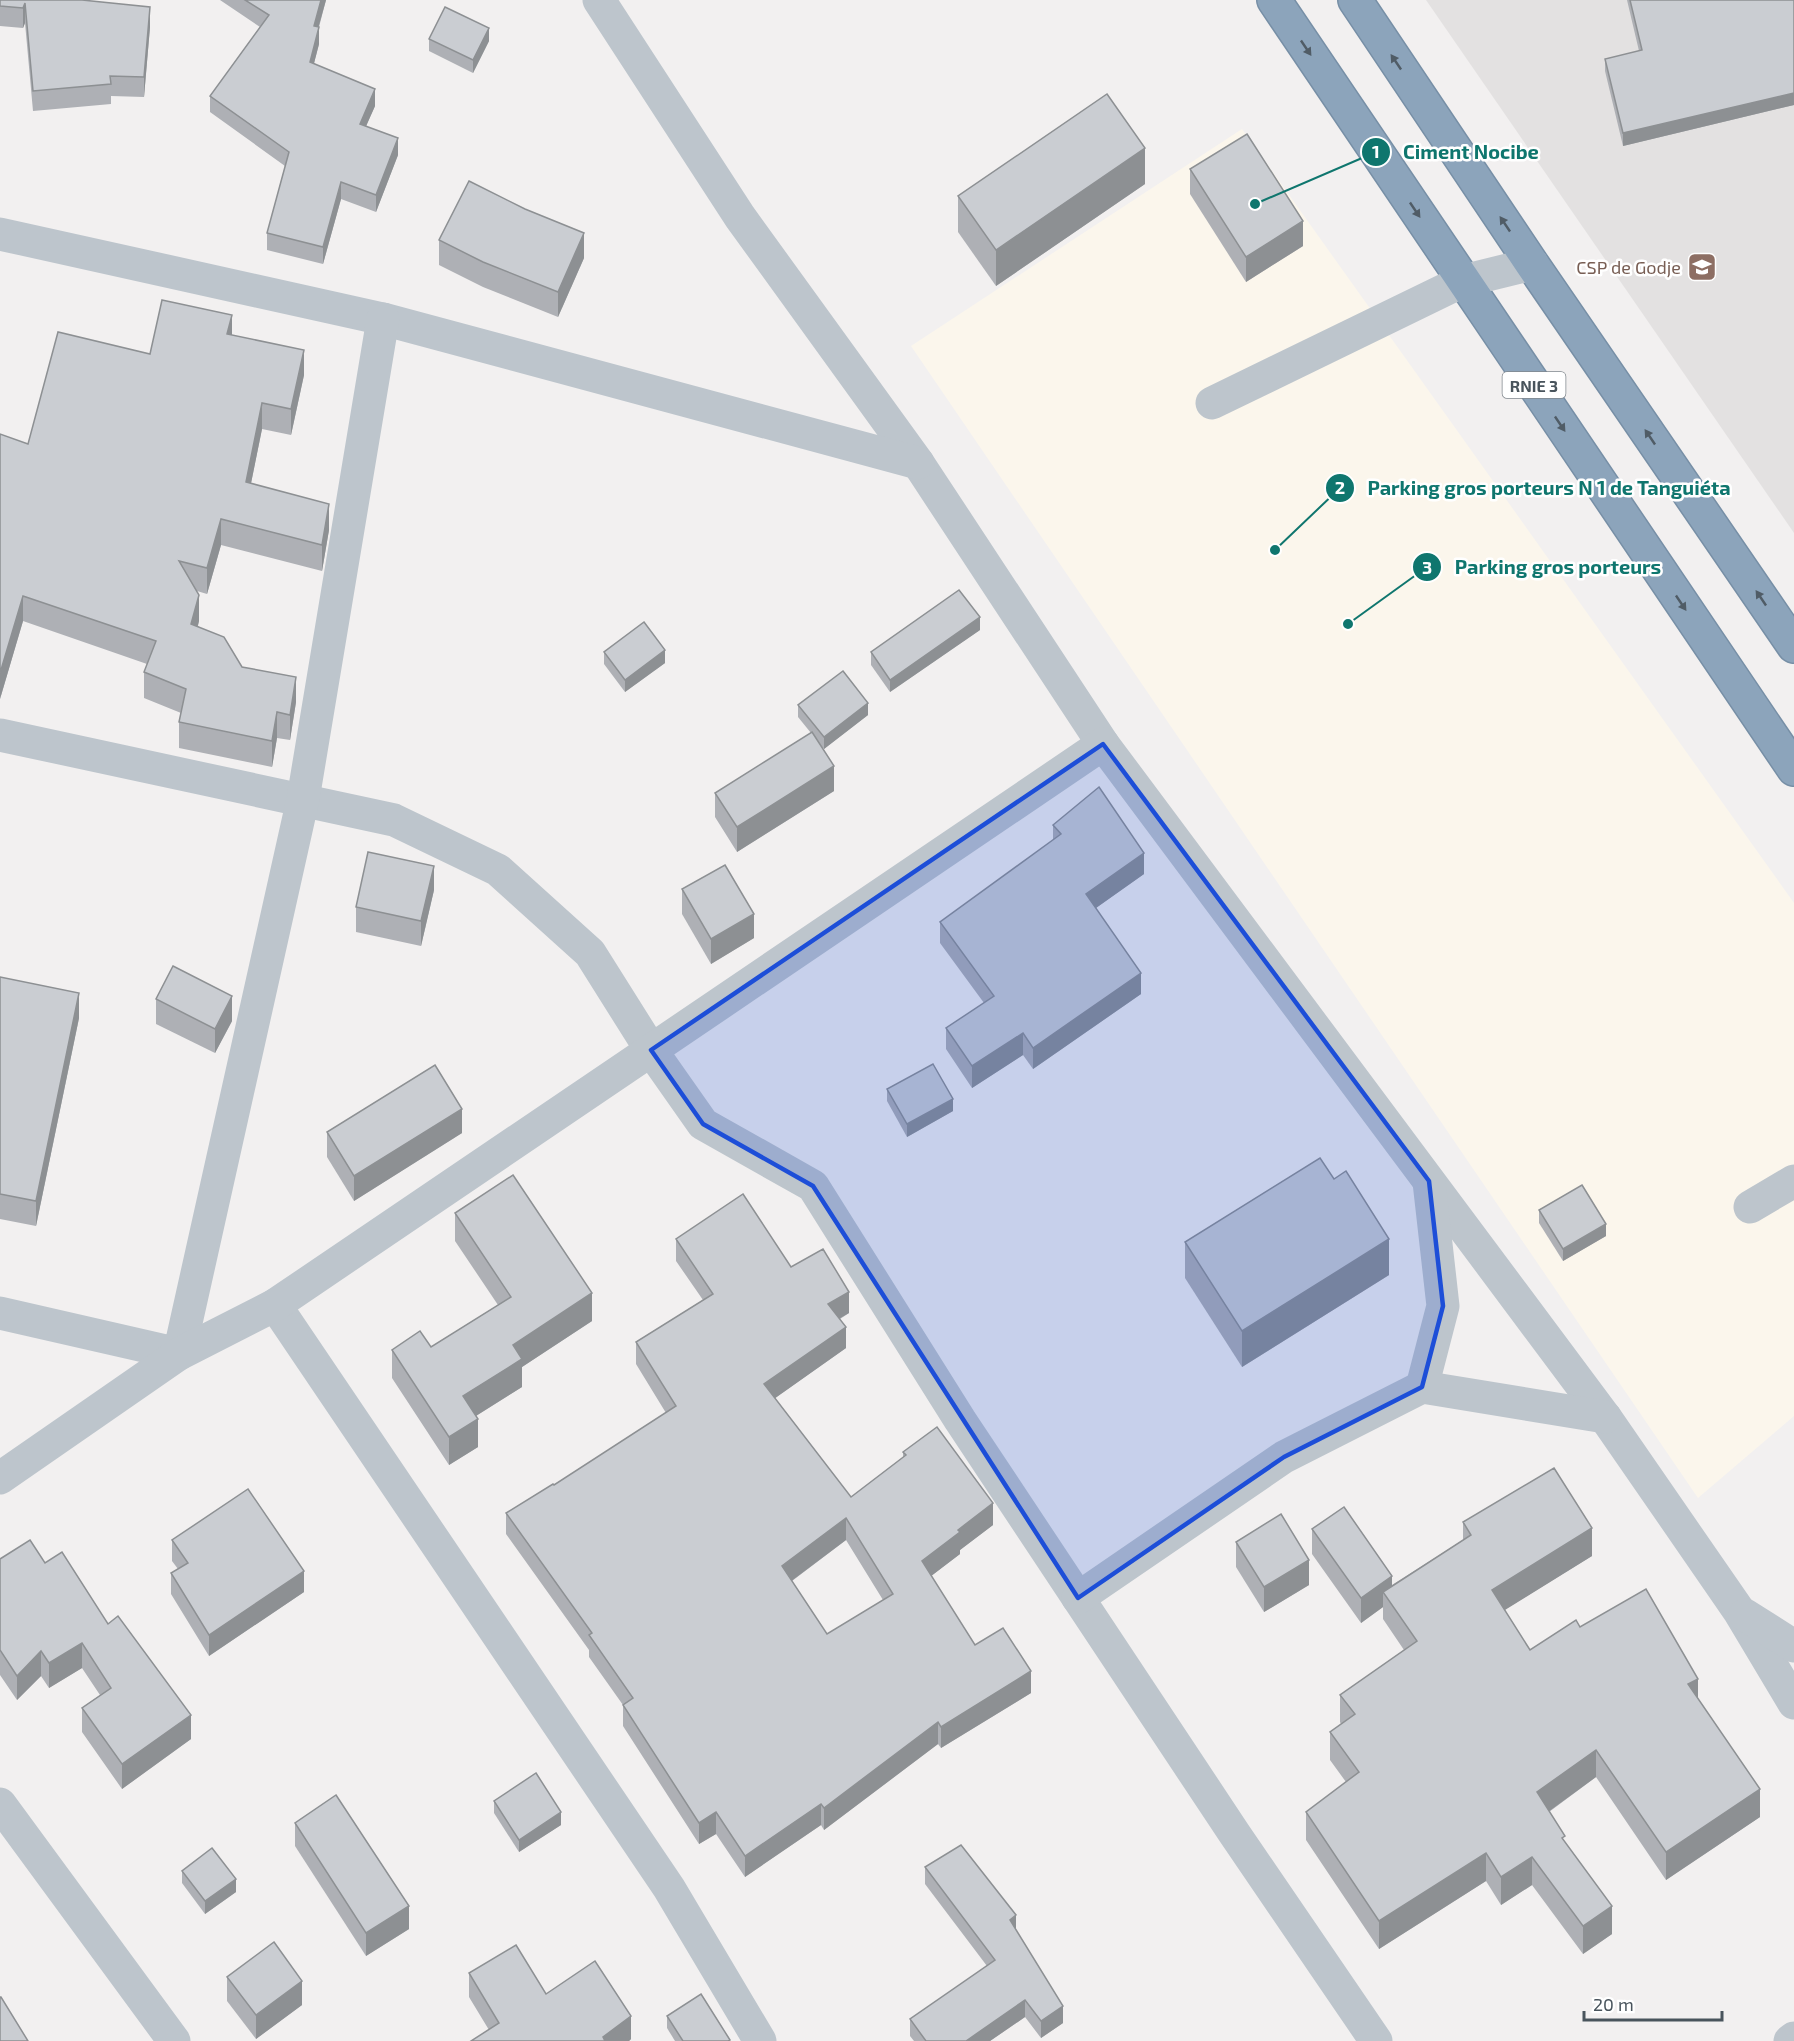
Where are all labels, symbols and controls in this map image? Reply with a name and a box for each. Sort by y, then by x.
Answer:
one-way arrow [1300,40,1312,56]
one-way arrow [1391,54,1402,70]
callout: Ciment Nocibe [1361,133,1551,171]
text: Ciment Nocibe [1403,139,1539,163]
text: 1 [1372,140,1380,162]
one-way arrow [1410,202,1421,218]
one-way arrow [1500,216,1511,232]
school or university icon: CSP de Godje [1686,251,1718,283]
place label: CSP de Godje [1576,256,1681,278]
road number: RNIE 3 [1502,372,1565,398]
one-way arrow [1554,415,1566,431]
one-way arrow [1645,428,1656,445]
callout: Parking gros porteurs N 1 de Tanguiéta [1325,469,1743,507]
text: Parking gros porteurs N 1 de Tanguiéta [1367,475,1731,499]
text: 2 [1335,476,1345,498]
callout: Parking gros porteurs [1412,548,1673,586]
text: Parking gros porteurs [1455,554,1661,578]
text: 3 [1422,556,1432,578]
one-way arrow [1755,590,1767,606]
one-way arrow [1675,594,1687,610]
scale bar [1584,1984,1722,2022]
text: 20 m [1593,1993,1634,2015]

